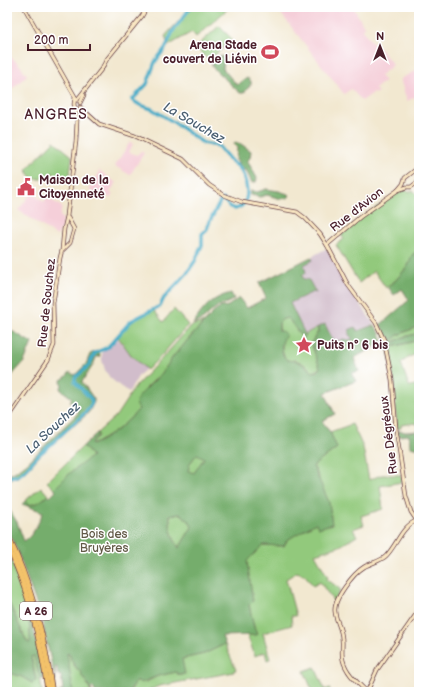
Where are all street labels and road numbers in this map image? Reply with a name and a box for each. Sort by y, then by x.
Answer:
street label: Rue d'Avion [327,184,387,235]
street label: Rue de Souchez [35,258,59,348]
street label: Rue Dégréaux [377,395,401,475]
road number: A 26 [20,602,52,620]

